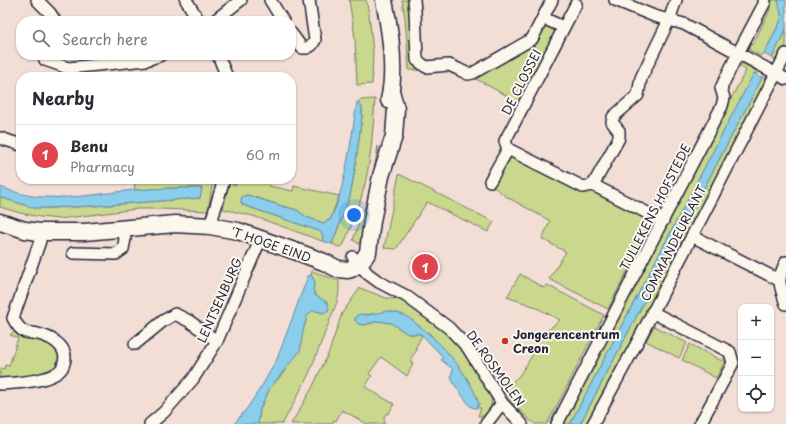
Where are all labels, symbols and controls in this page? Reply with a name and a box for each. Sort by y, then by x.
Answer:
search box [16,16,296,60]
icon: search [30,27,52,49]
text: Search here [62,27,148,50]
street label: DE CLOSSEI [497,46,545,118]
text: Nearby [32,85,94,111]
text: Benu [70,134,108,157]
street label: TULLEKENS HOFSTEDE [615,140,695,274]
text: 1 [42,145,48,164]
text: 60 m [246,145,280,164]
text: Pharmacy [70,157,135,176]
street label: COMMANDEURLANT [636,182,710,304]
your location [344,205,364,225]
street label: 'T HOGE EIND [228,222,314,266]
pin: 1 [412,252,438,282]
street label: LENTSENBURG [192,254,246,345]
map controls [738,304,774,412]
button: + [738,304,774,340]
place label: Jongerencentrum Creon [513,325,620,357]
street label: DE ROSMOLEN [462,327,530,409]
marker: Jongerencentrum Creon [500,336,510,346]
button: − [738,340,774,376]
button: locate [738,376,774,412]

